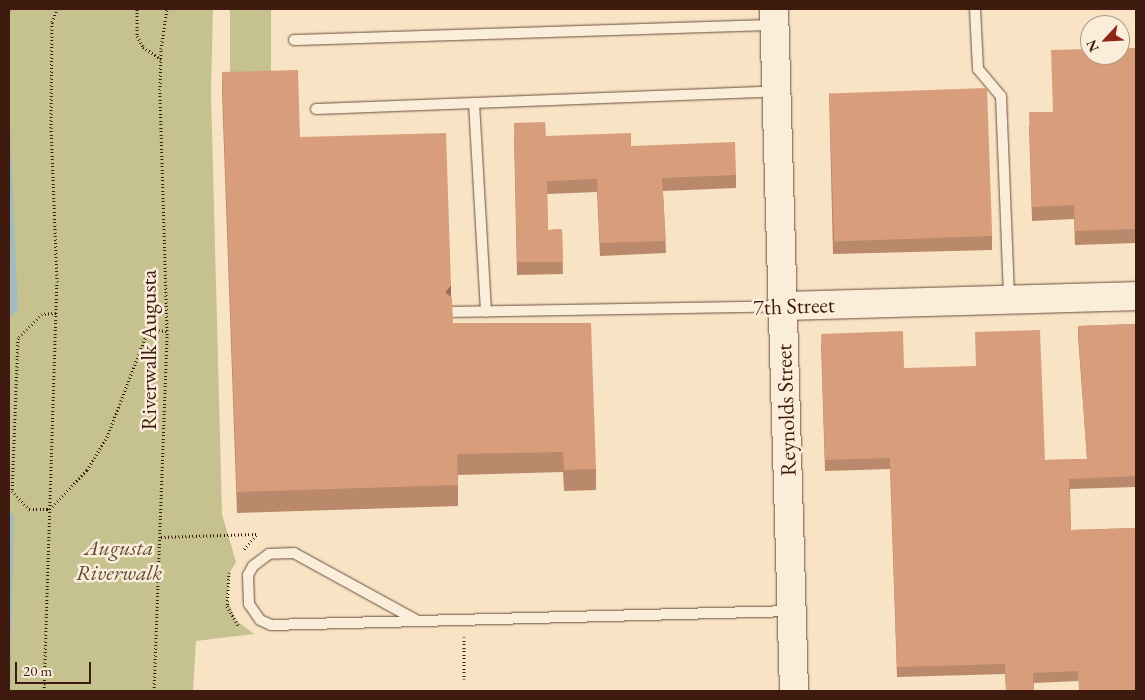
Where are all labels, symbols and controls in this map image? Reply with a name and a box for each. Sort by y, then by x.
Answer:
north arrow [1080,15,1130,65]
text: N [1082,37,1103,55]
street label: Riverwalk Augusta [136,270,162,430]
street label: 7th Street [753,291,835,321]
street label: Reynolds Street [770,343,802,477]
park label: Augusta Riverwalk [76,534,162,586]
scale bar [18,652,94,684]
text: 20 m [23,661,52,680]

